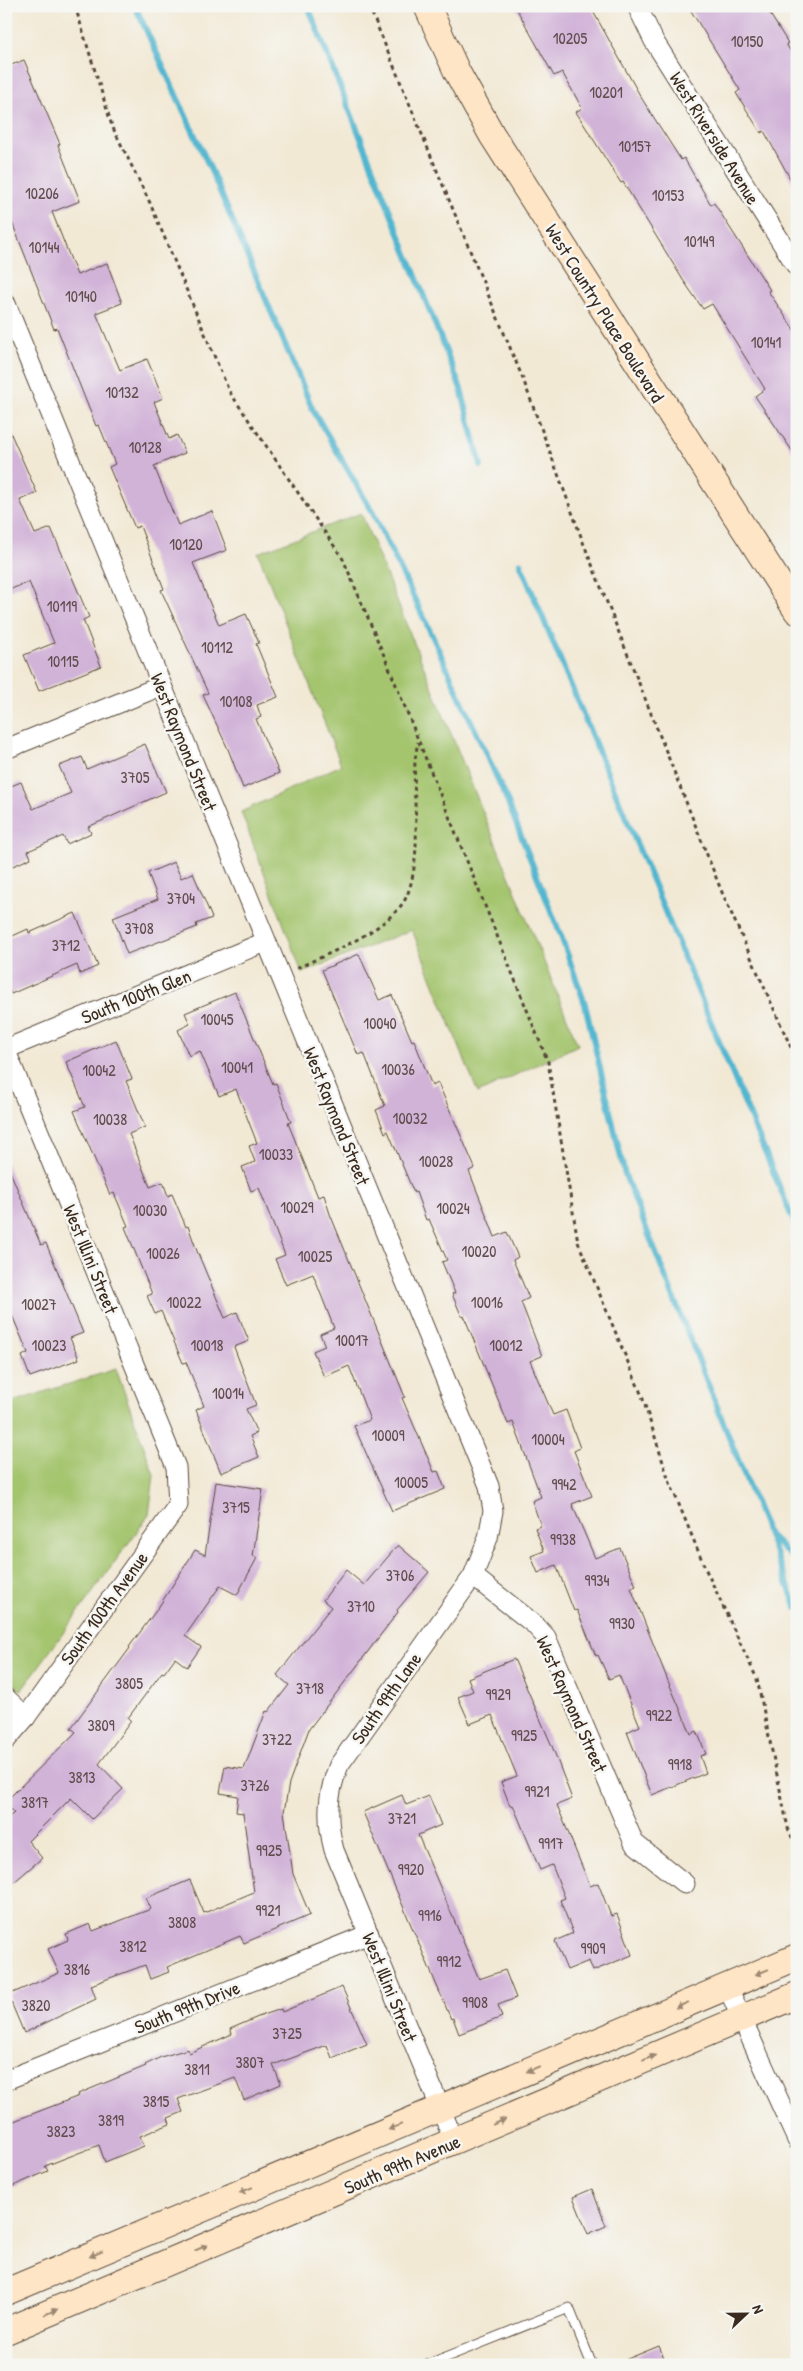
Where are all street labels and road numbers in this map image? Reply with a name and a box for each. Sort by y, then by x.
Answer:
street label: West Riverside Avenue [664,67,767,210]
street label: West Country Place Boulevard [539,219,671,408]
street label: West Raymond Street [144,669,224,815]
street label: South 100th Glen [77,962,195,1030]
street label: West Raymond Street [297,1043,377,1189]
street label: West Illini Street [57,1200,125,1318]
street label: South 100th Avenue [54,1546,154,1670]
street label: West Raymond Street [530,1632,614,1777]
street label: South 99th Lane [345,1647,427,1749]
street label: West Illini Street [356,1928,424,2046]
street label: South 99th Drive [130,1974,244,2040]
street label: South 99th Avenue [340,2128,464,2200]

